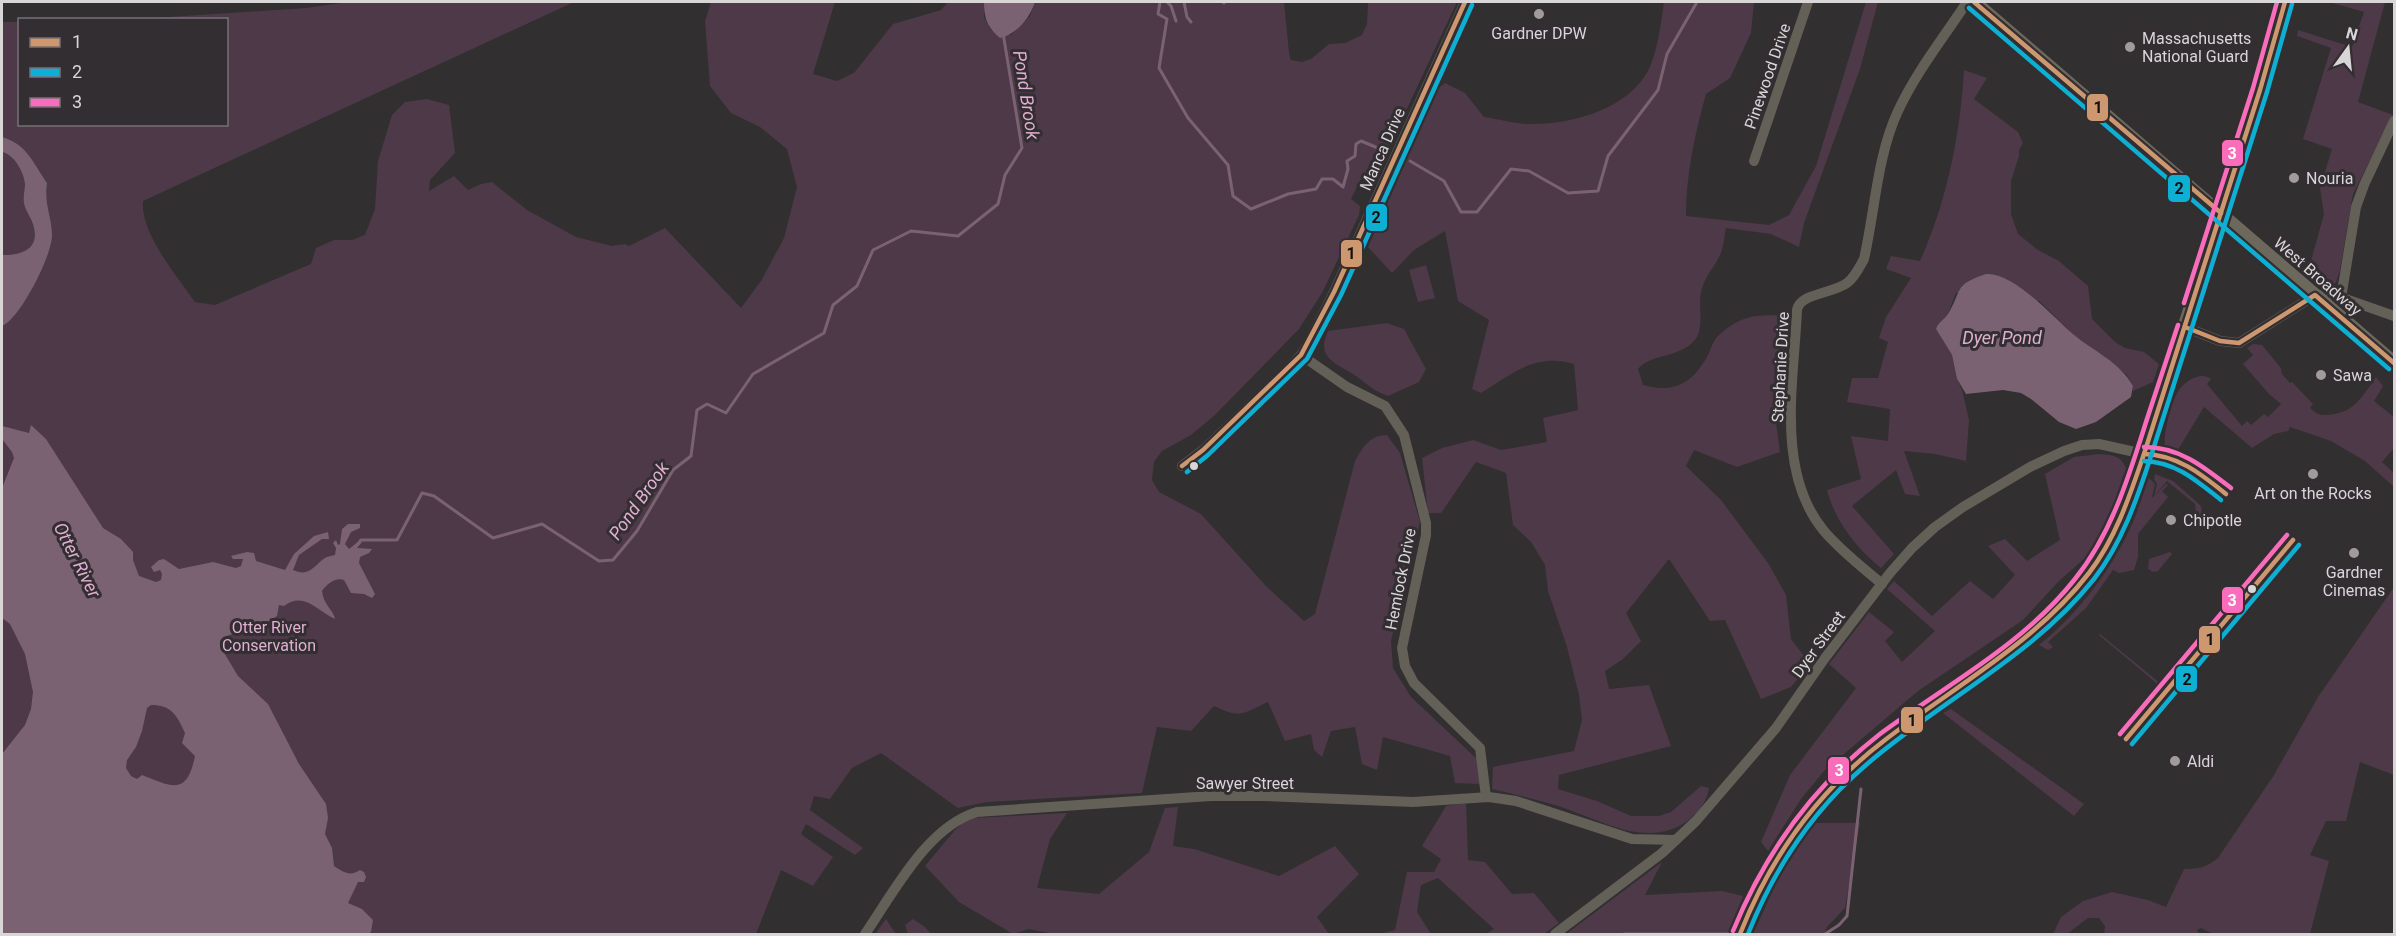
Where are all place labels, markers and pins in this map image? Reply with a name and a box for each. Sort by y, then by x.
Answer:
marker: Gardner DPW [1532,7,1546,21]
place label: Gardner DPW [1491,24,1587,43]
place label: Massachusetts National Guard [2142,29,2251,66]
marker: Massachusetts National Guard [2123,40,2137,54]
place label: Nouria [2306,169,2353,188]
marker: Nouria [2287,171,2301,185]
place label: Sawa [2333,366,2372,385]
marker: Sawa [2314,368,2328,382]
unlabelled marker [1188,460,1200,472]
marker: Art on the Rocks [2306,467,2320,481]
place label: Art on the Rocks [2254,484,2372,503]
place label: Chipotle [2183,511,2242,530]
marker: Chipotle [2164,513,2178,527]
marker: Gardner Cinemas [2347,546,2361,560]
place label: Gardner Cinemas [2323,563,2385,600]
unlabelled marker [2246,583,2258,595]
place label: Aldi [2187,752,2214,771]
marker: Aldi [2168,754,2182,768]

